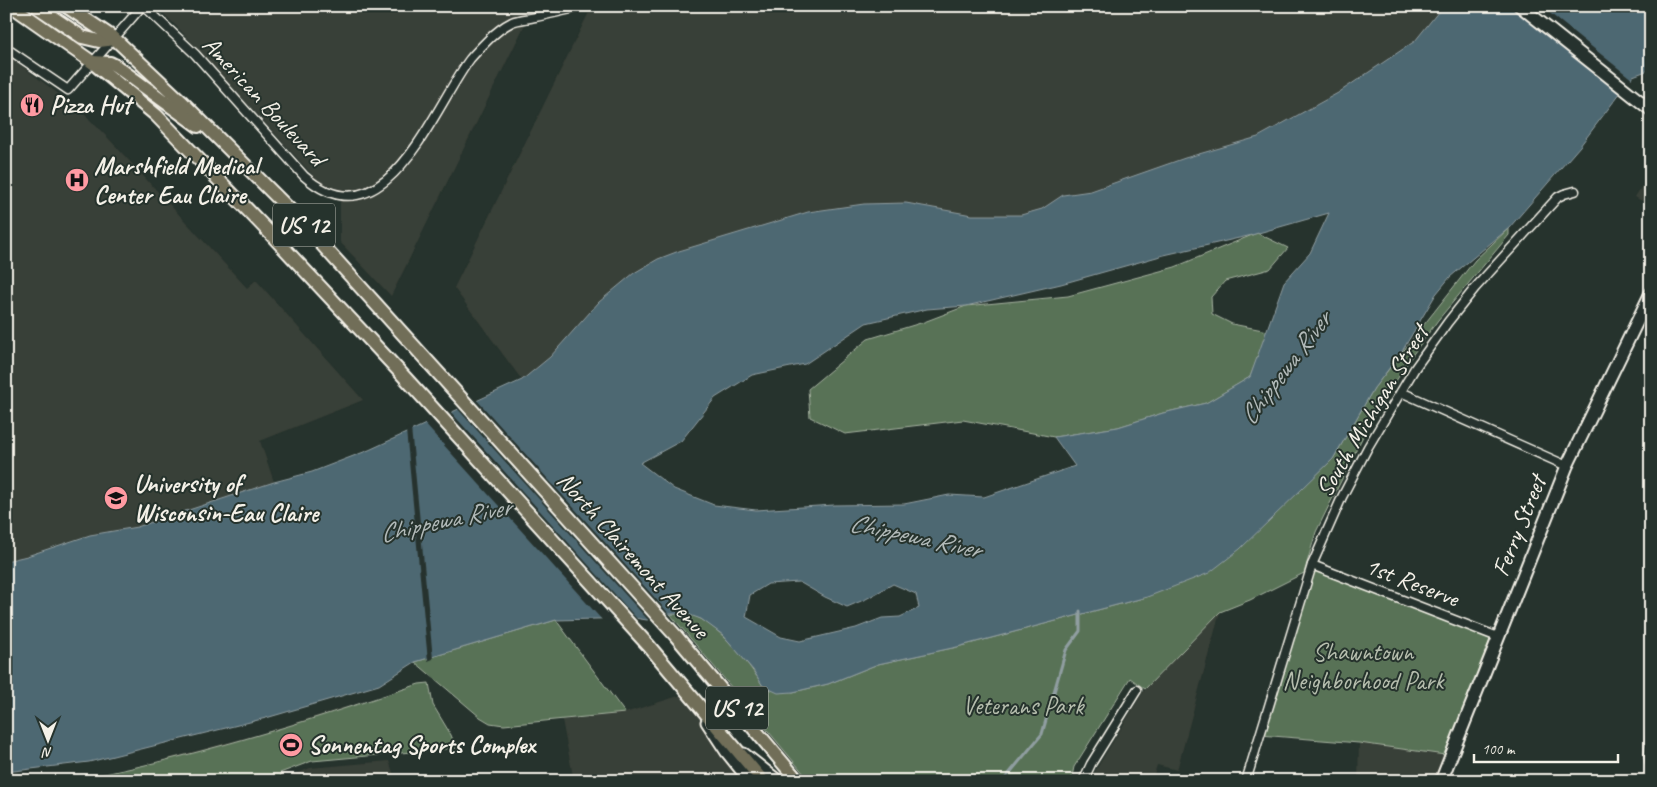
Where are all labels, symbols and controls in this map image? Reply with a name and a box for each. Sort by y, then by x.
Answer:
street label: American Boulevard [195,29,335,176]
place label: Pizza Hut [50,89,134,121]
restaurant icon: Pizza Hut [19,92,45,118]
place label: Marshfield Medical Center Eau Claire [94,150,263,211]
hospital icon: Marshfield Medical Center Eau Claire [64,167,90,193]
road number: US 12 [273,204,335,246]
water label: Chippewa River [1232,301,1341,431]
street label: South Michigan Street [1308,316,1438,503]
street label: North Clairemont Avenue [550,465,718,646]
place label: University of Wisconsin-Eau Claire [134,468,320,529]
street label: Ferry Street [1484,468,1555,581]
school or university icon: University of Wisconsin-Eau Claire [103,485,129,511]
water label: Chippewa River [377,489,518,550]
water label: Chippewa River [847,506,988,567]
street label: 1st Reserve [1361,550,1465,615]
park label: Shawntown Neighborhood Park [1283,636,1445,697]
road number: US 12 [706,686,768,730]
park label: Veterans Park [963,690,1085,722]
north arrow [22,714,72,764]
place label: Sonnentag Sports Complex [308,729,537,761]
sports icon: Sonnentag Sports Complex [278,732,304,758]
scale bar [1474,732,1618,764]
text: 100 m [1482,740,1516,759]
text: N [41,744,52,761]

